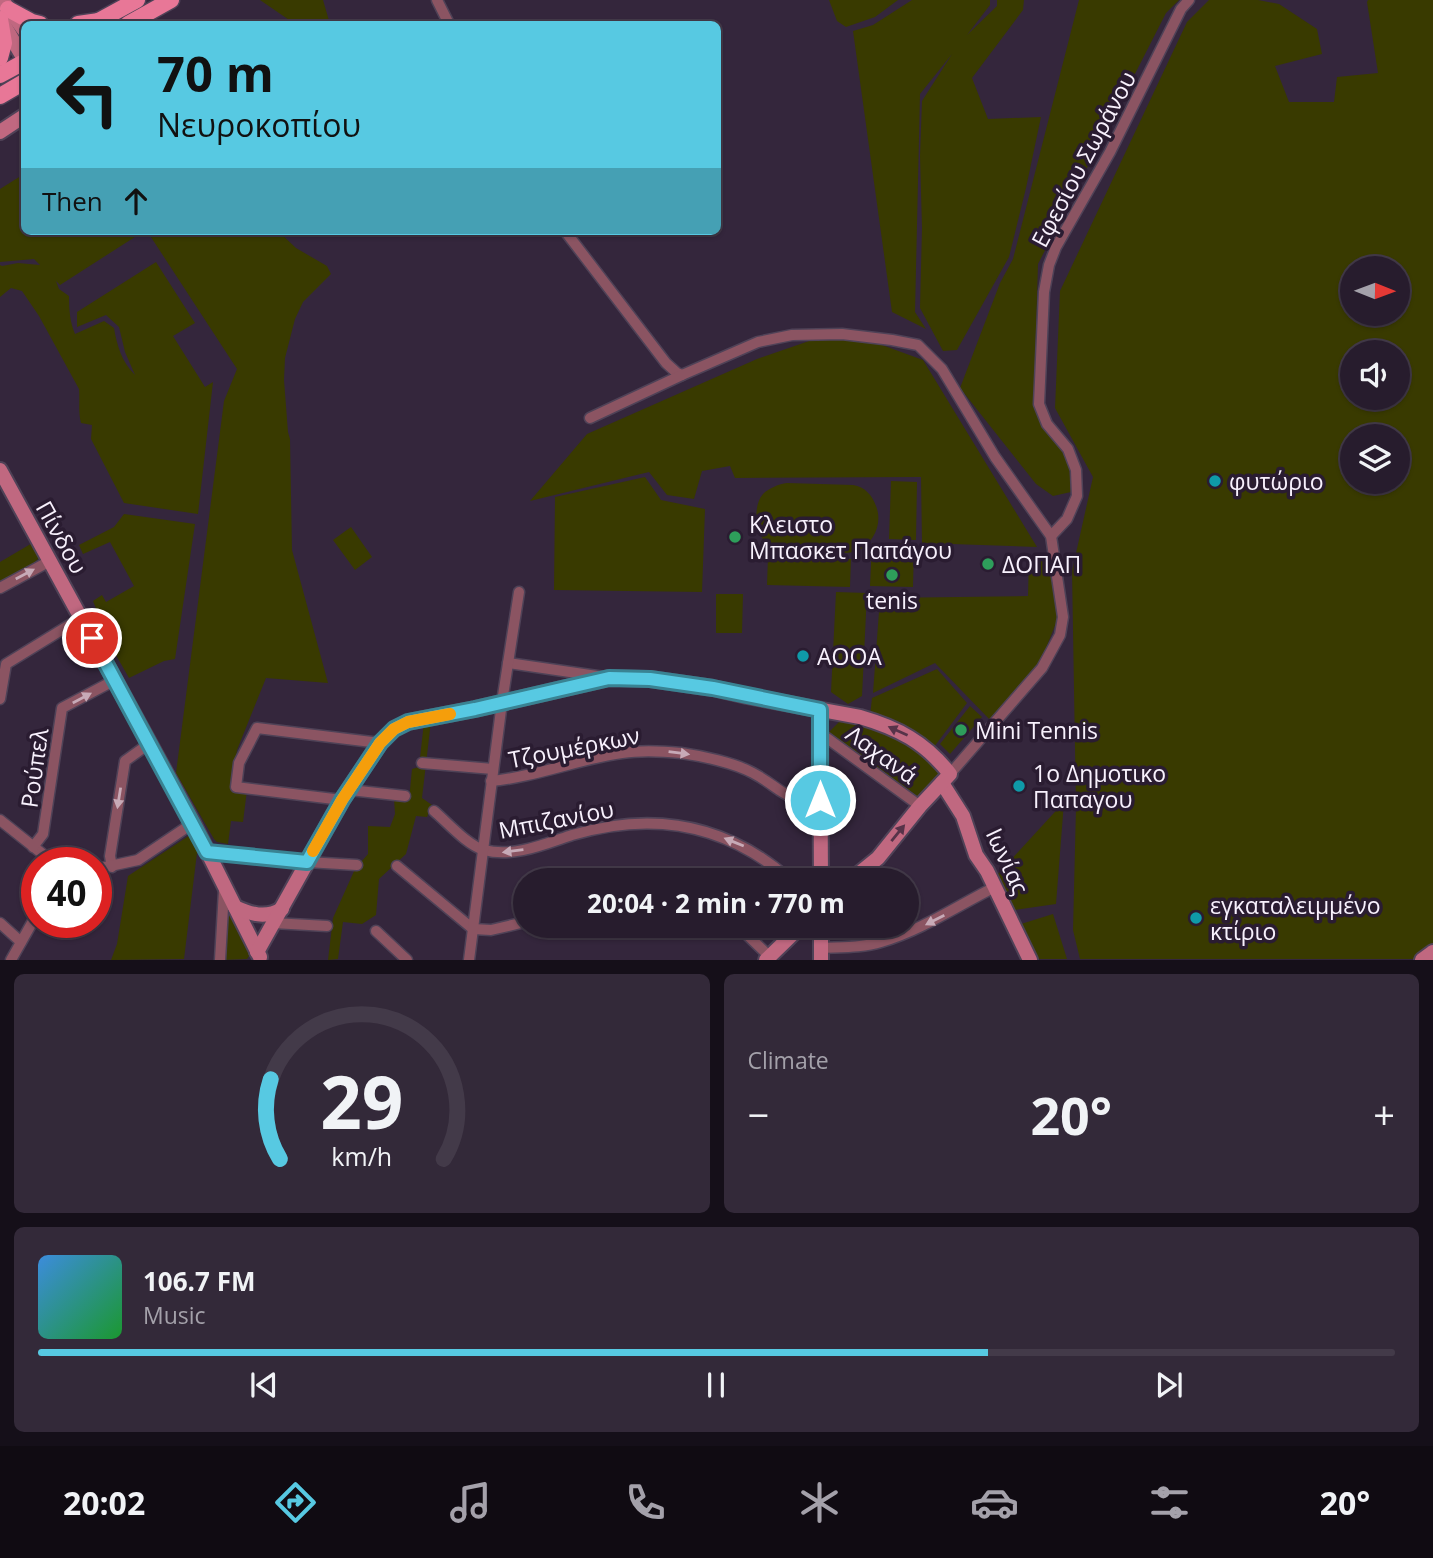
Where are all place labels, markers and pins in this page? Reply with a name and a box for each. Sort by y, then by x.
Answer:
place label: φυτώριο [1229,465,1324,497]
marker: φυτώριο [1207,473,1223,489]
place label: Κλειστο Μπασκετ Παπάγου [749,508,952,566]
marker: Κλειστο Μπασκετ Παπάγου [727,529,743,545]
place label: ΔΟΠΑΠ [1002,548,1081,580]
marker: ΔΟΠΑΠ [980,556,996,572]
marker: tenis [884,567,900,583]
place label: tenis [866,584,918,616]
pin [62,608,122,668]
place label: ΑΟΟΑ [817,640,882,672]
marker: ΑΟΟΑ [795,648,811,664]
place label: Mini Tennis [975,714,1098,746]
marker: Mini Tennis [953,722,969,738]
place label: 1ο Δημοτικο Παπαγου [1033,757,1166,815]
marker: 1ο Δημοτικο Παπαγου [1011,778,1027,794]
place label: εγκαταλειμμένο κτίριο [1210,889,1381,947]
marker: εγκαταλειμμένο κτίριο [1188,910,1204,926]

